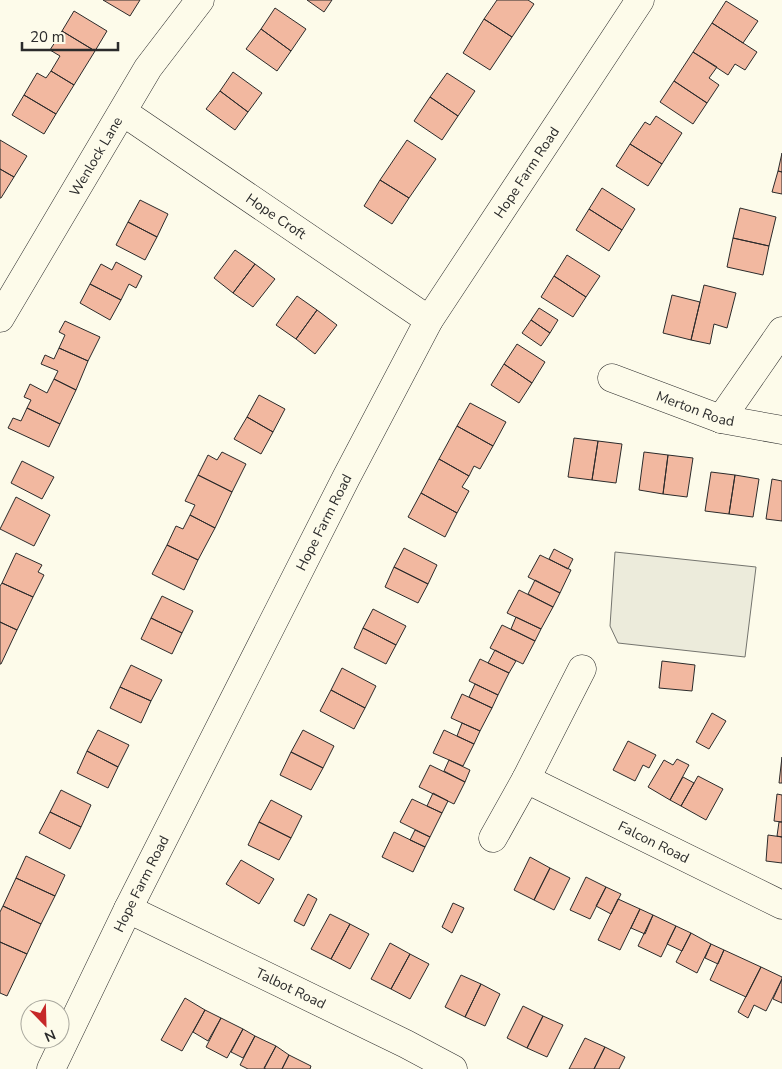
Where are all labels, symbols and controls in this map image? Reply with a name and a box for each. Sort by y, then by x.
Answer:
scale bar [22,20,119,52]
text: 20 m [30,27,65,47]
street label: Wenlock Lane [65,113,127,200]
street label: Hope Farm Road [489,123,563,222]
street label: Hope Croft [242,189,310,243]
street label: Merton Road [654,386,736,431]
street label: Hope Farm Road [291,471,356,574]
street label: Falcon Road [615,816,693,867]
street label: Hope Farm Road [109,832,173,935]
street label: Talbot Road [253,963,329,1013]
north arrow [20,999,70,1049]
text: N [41,1025,58,1046]

